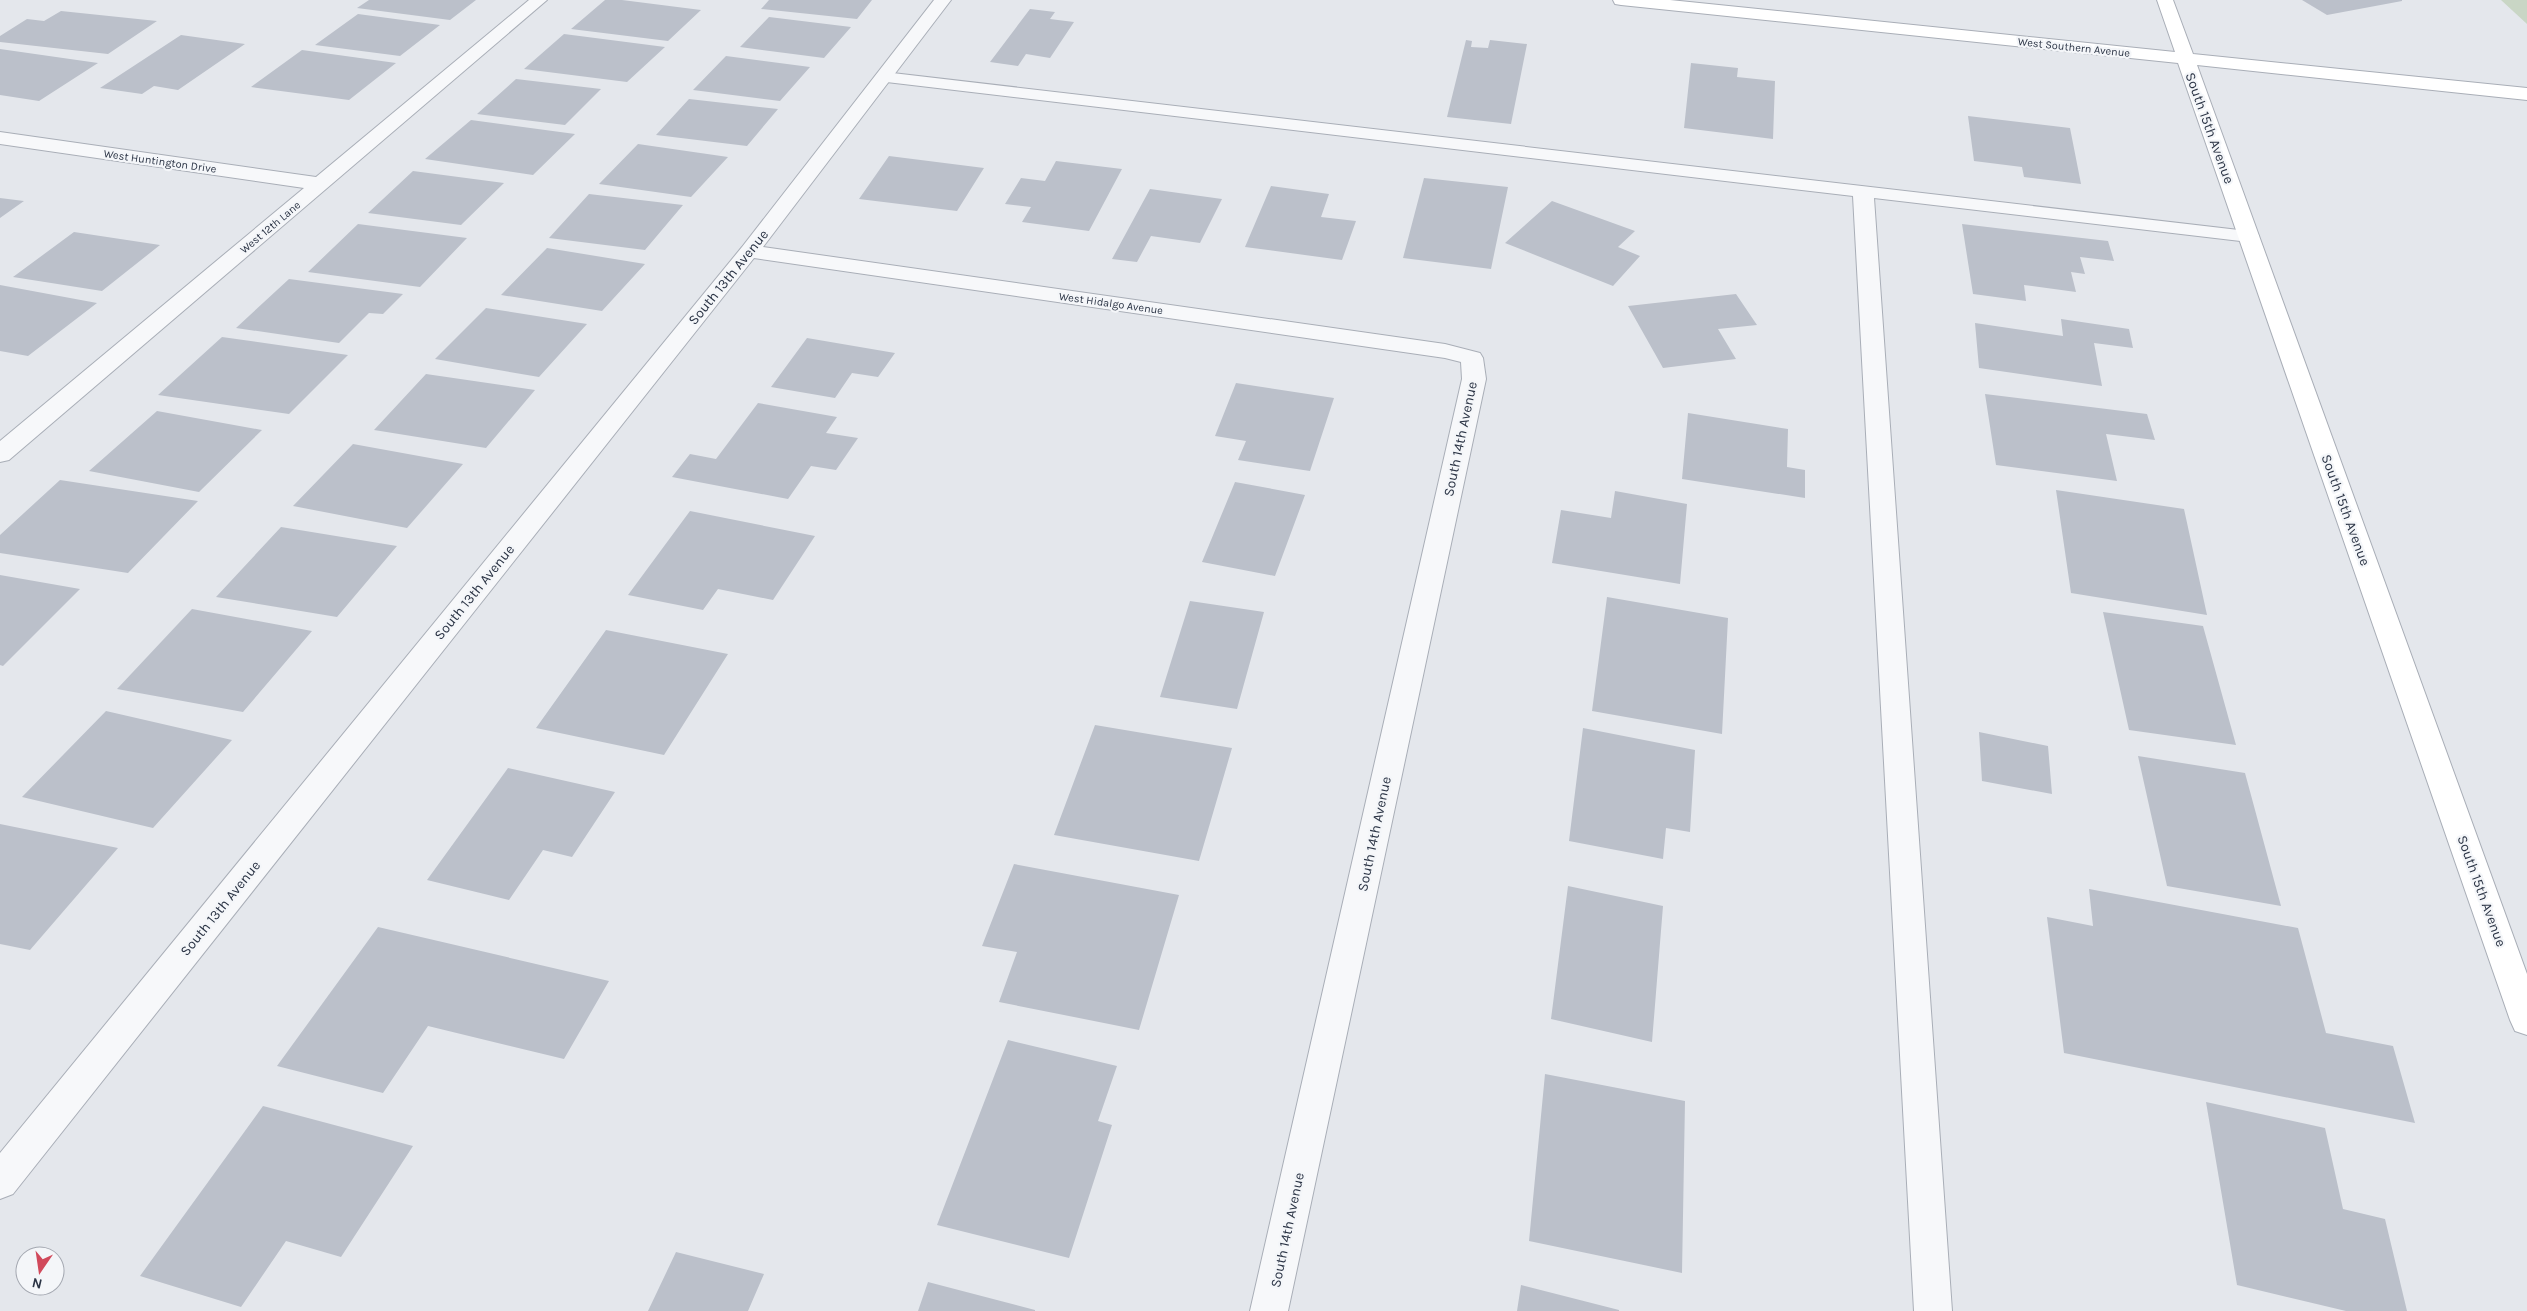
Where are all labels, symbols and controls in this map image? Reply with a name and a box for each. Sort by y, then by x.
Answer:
street label: West Southern Avenue [2017,35,2131,60]
street label: South 15th Avenue [2181,70,2238,186]
street label: West Huntington Drive [103,147,217,176]
street label: West 12th Lane [238,198,303,256]
street label: South 13th Avenue [685,226,772,328]
street label: West Hidalgo Avenue [1058,290,1164,317]
street label: South 14th Avenue [1440,380,1481,498]
street label: South 15th Avenue [2317,452,2374,568]
street label: South 13th Avenue [431,541,518,643]
street label: South 14th Avenue [1354,775,1395,893]
street label: South 15th Avenue [2453,833,2510,949]
street label: South 13th Avenue [177,857,264,959]
street label: South 14th Avenue [1267,1171,1308,1289]
north arrow [15,1246,65,1296]
text: N [30,1274,44,1293]

